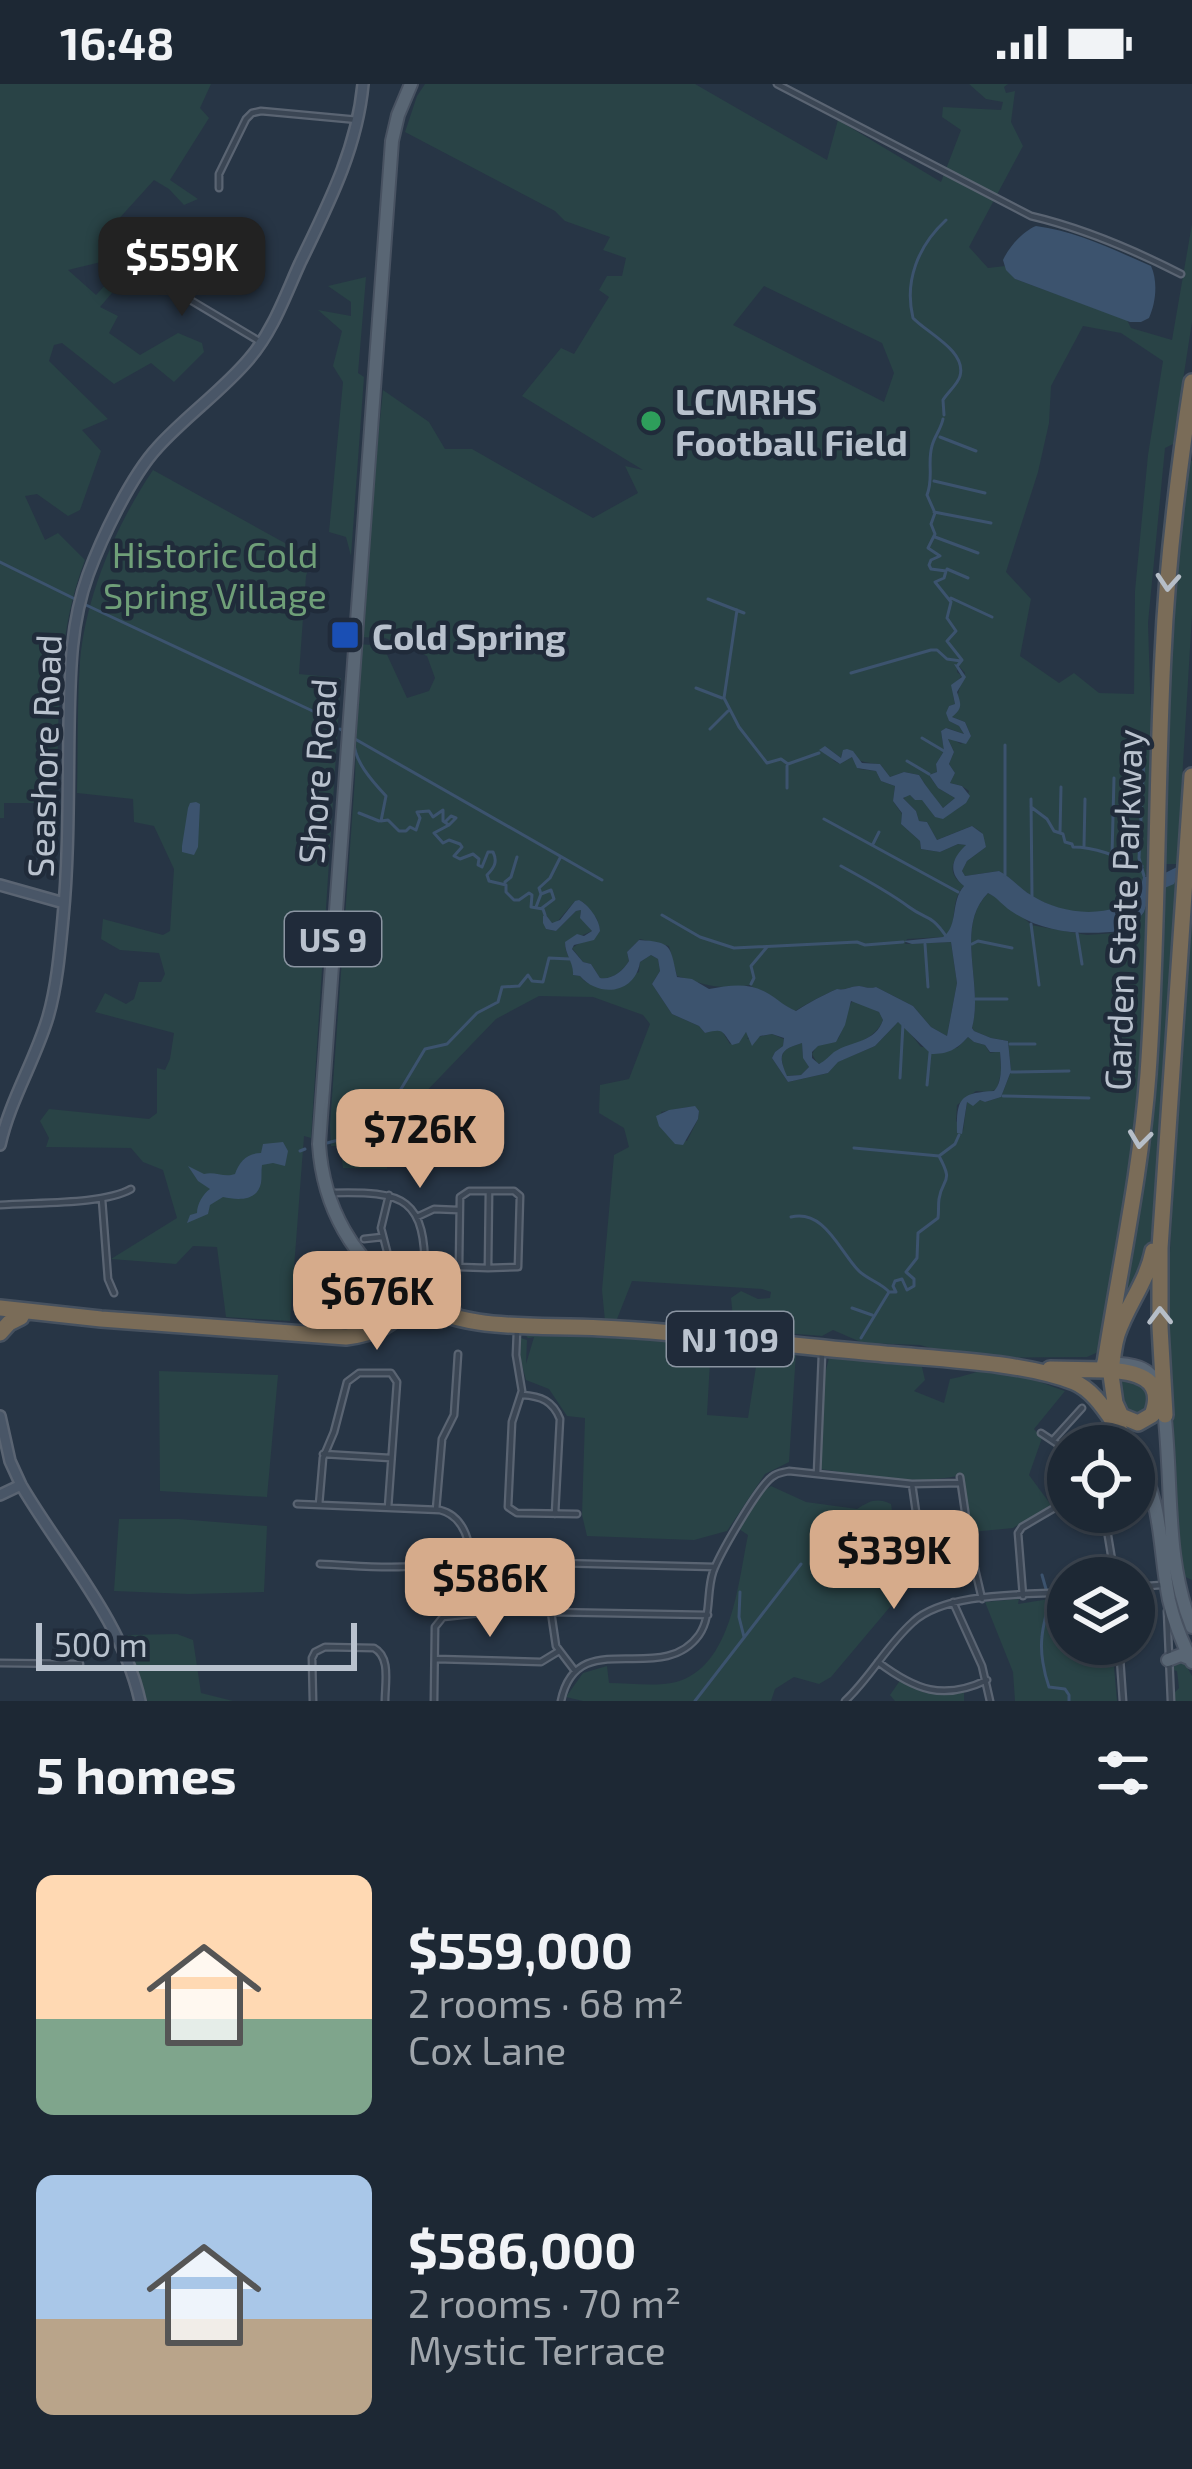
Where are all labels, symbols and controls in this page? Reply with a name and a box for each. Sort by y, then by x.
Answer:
text: 16:48 [60,15,174,69]
pin: $559K [98,217,266,319]
text: $559K [125,232,239,279]
place label: LCMRHS Football Field [675,379,908,463]
marker: LCMRHS Football Field [638,408,664,434]
park label: Historic Cold Spring Village [103,532,327,616]
one-way arrow [1155,573,1181,592]
place label: Cold Spring [372,614,566,657]
marker: Cold Spring [329,619,361,651]
street label: Seashore Road [17,634,69,878]
street label: Shore Road [288,677,344,865]
street label: Garden State Parkway [1094,728,1150,1092]
road number: US 9 [285,912,381,966]
pin: $726K [336,1089,504,1191]
text: $726K [363,1104,477,1151]
one-way arrow [1128,1129,1154,1149]
pin: $676K [293,1251,461,1353]
text: $676K [320,1266,434,1313]
one-way arrow [1148,1306,1174,1325]
road number: NJ 109 [667,1312,793,1366]
map controls [1047,1425,1155,1665]
button: locate [1047,1425,1155,1533]
pin: $339K [810,1510,978,1612]
text: $339K [837,1525,951,1572]
pin: $586K [406,1538,574,1640]
text: $586K [432,1553,548,1600]
button: layers [1047,1557,1155,1665]
scale bar [36,1617,357,1670]
text: 500 m [54,1624,148,1664]
icon: filters [1090,1740,1156,1806]
text: 5 homes [36,1743,237,1804]
text: $559,000 [408,1918,633,1979]
icon: home [132,1923,276,2067]
text: 2 rooms · 68 m² [408,1979,684,2026]
text: Cox Lane [408,2026,566,2073]
text: $586,000 [408,2218,636,2279]
icon: home [132,2223,276,2367]
text: 2 rooms · 70 m² [408,2279,681,2326]
text: Mystic Terrace [408,2326,666,2373]

